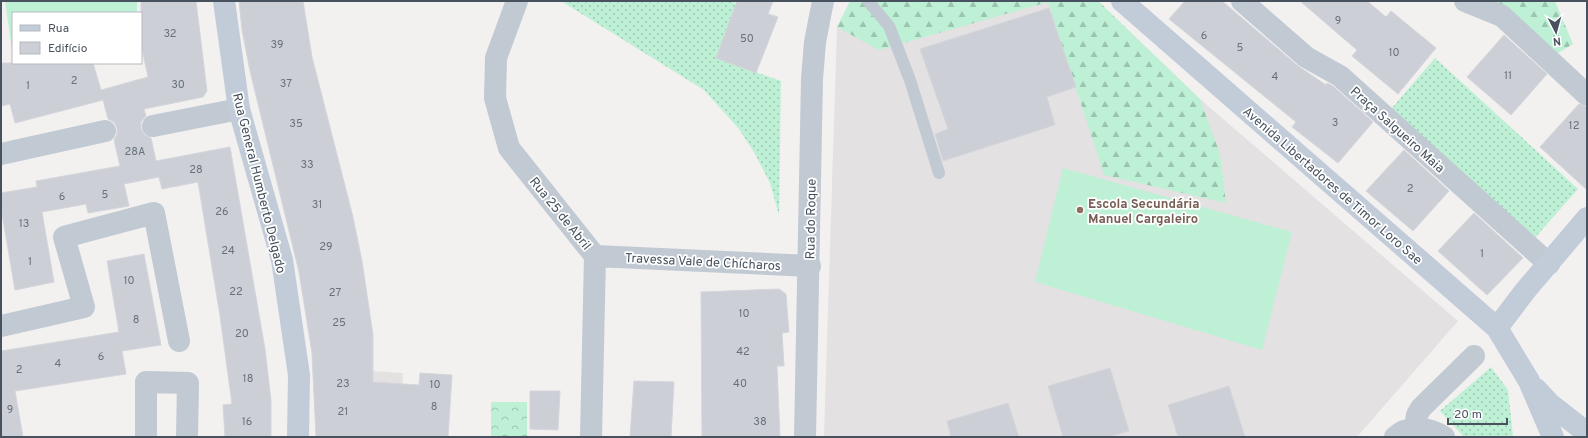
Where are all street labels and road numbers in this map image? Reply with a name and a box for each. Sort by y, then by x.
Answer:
street label: Praça Salgueiro Maia [1346,84,1447,177]
street label: Rua General Humberto Delgado [228,92,288,275]
street label: Avenida Libertadores de Timor Loro Sae [1239,104,1425,269]
street label: Rua 25 de Abril [525,174,594,254]
street label: Rua do Roque [803,179,821,260]
street label: Travessa Vale de Chícharos [625,251,781,275]

